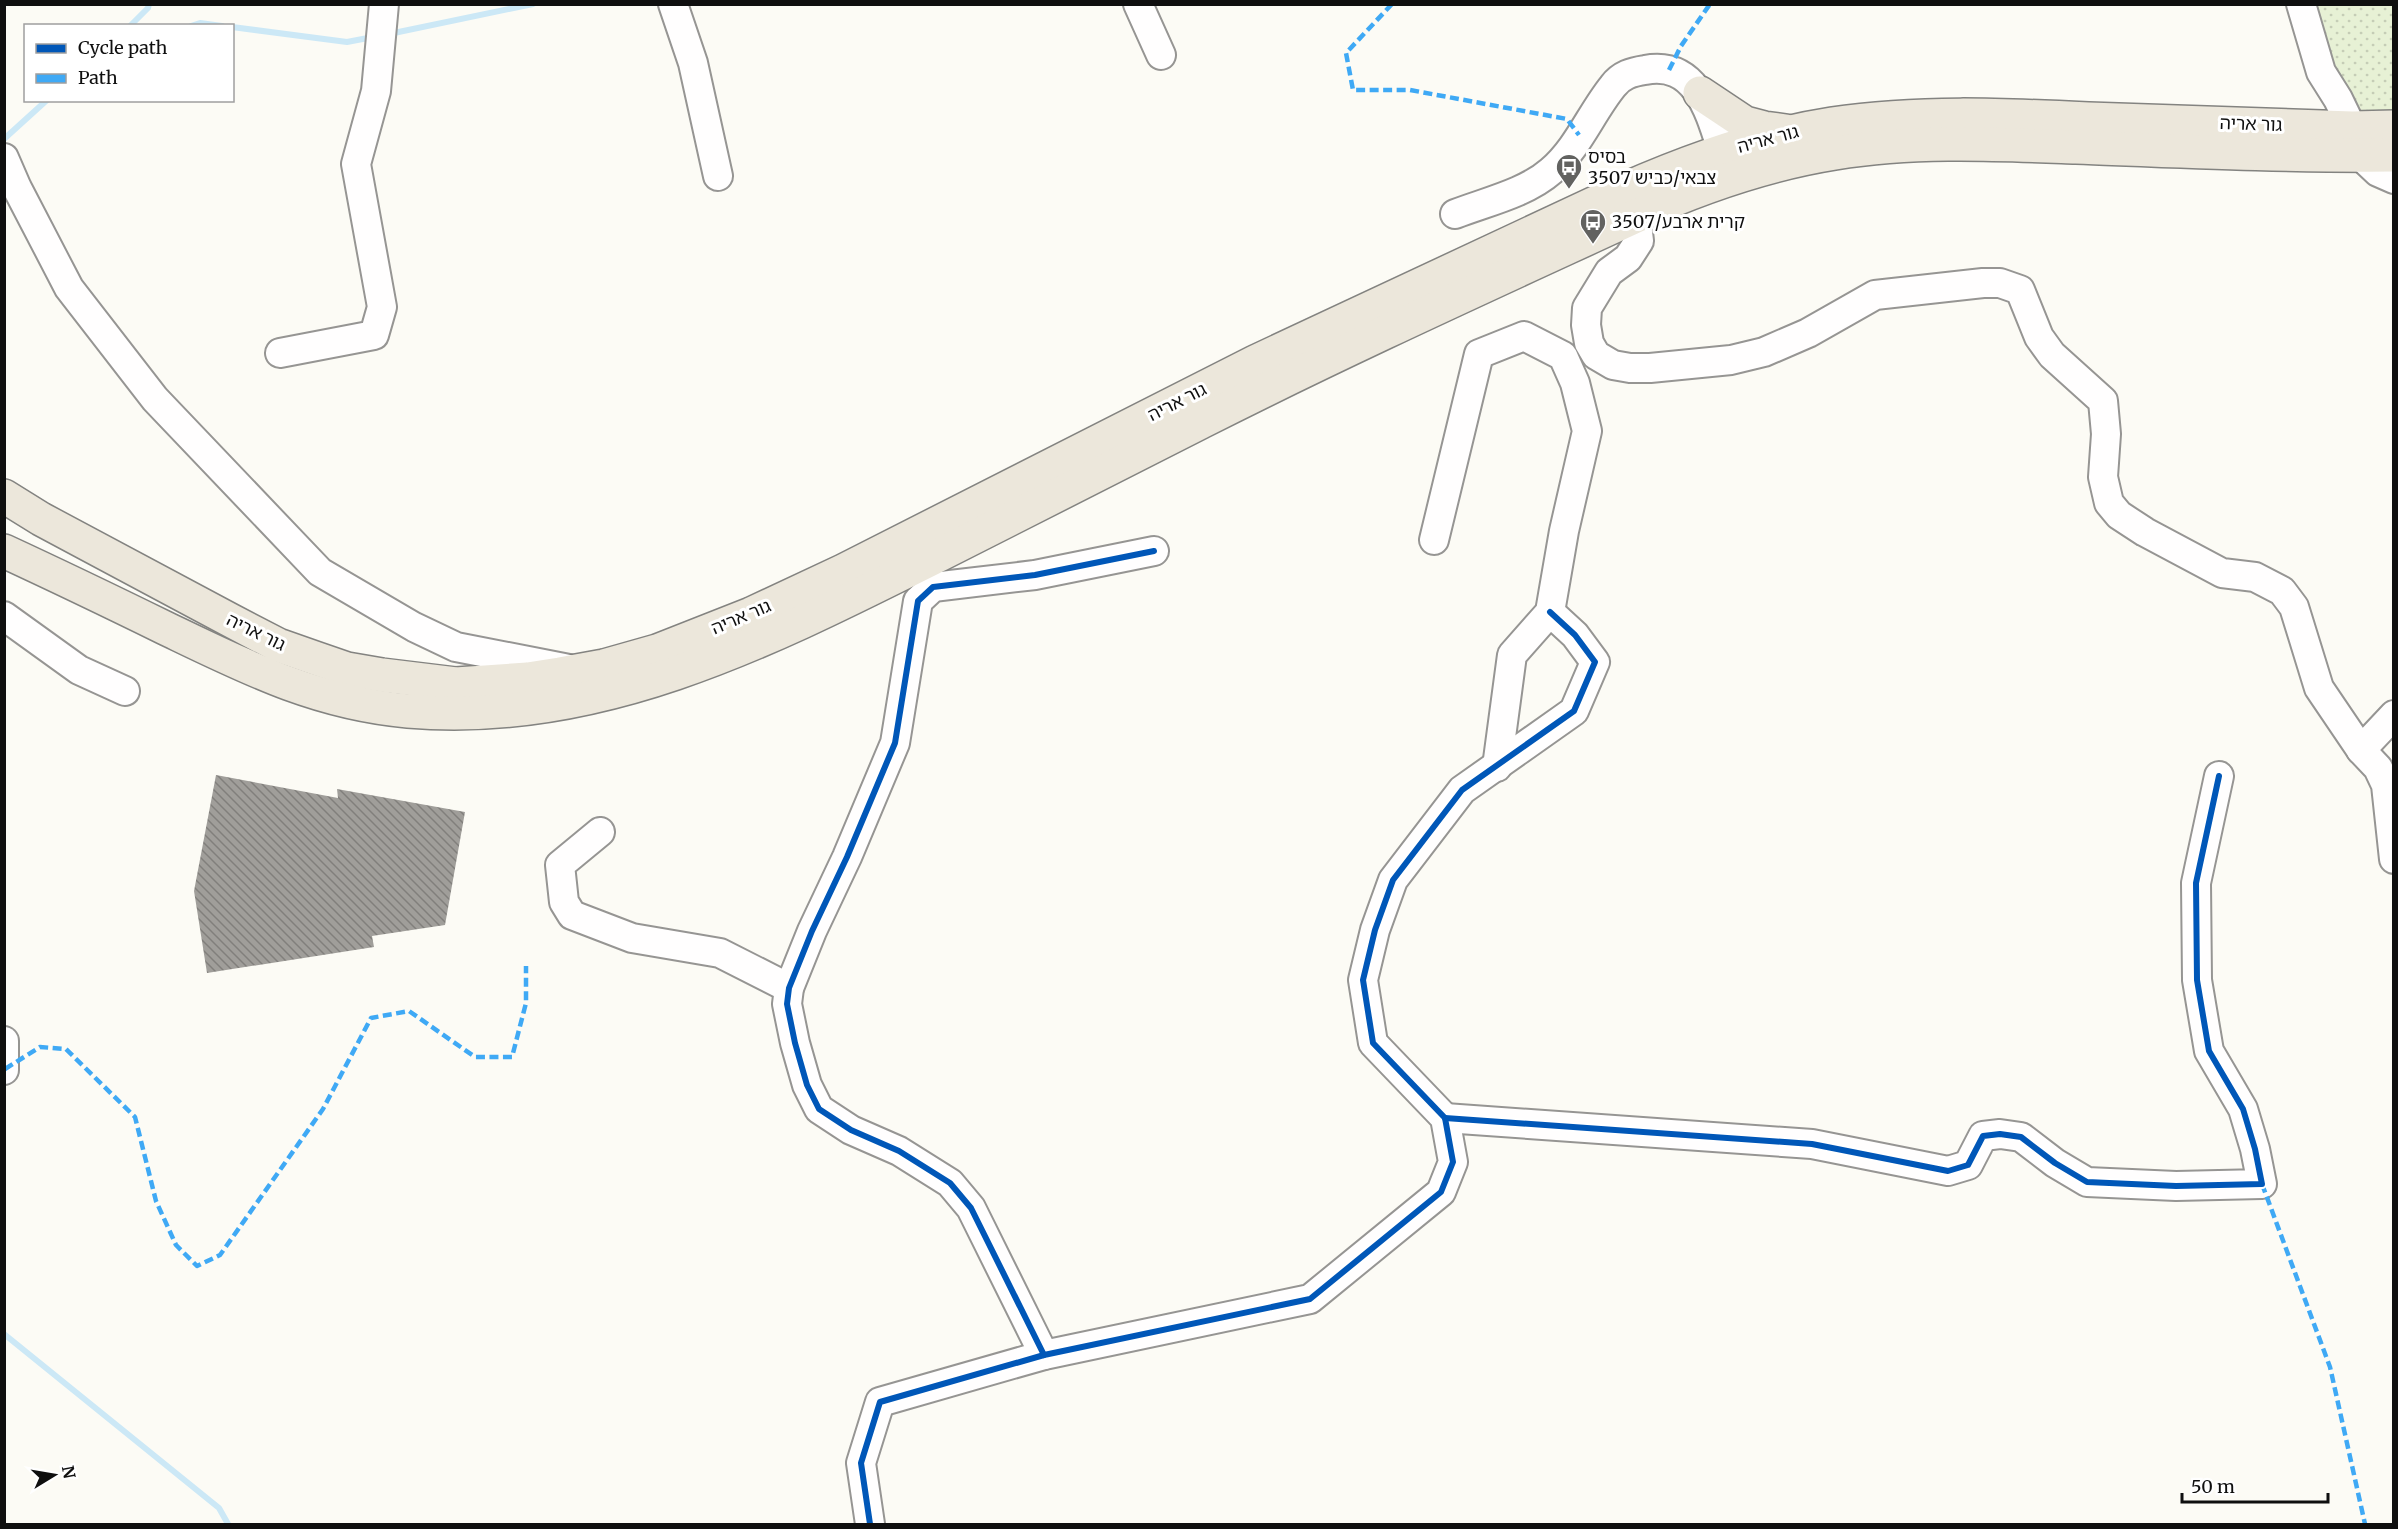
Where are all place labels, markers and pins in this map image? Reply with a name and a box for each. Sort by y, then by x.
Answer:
place label: בסיס צבאי/כביש 3507 [1588,145,1716,189]
bus stop icon: בסיס צבאי/כביש 3507 [1554,152,1584,190]
bus stop icon: קרית ארבע/3507 [1578,207,1608,245]
place label: קרית ארבע/3507 [1612,210,1745,233]

